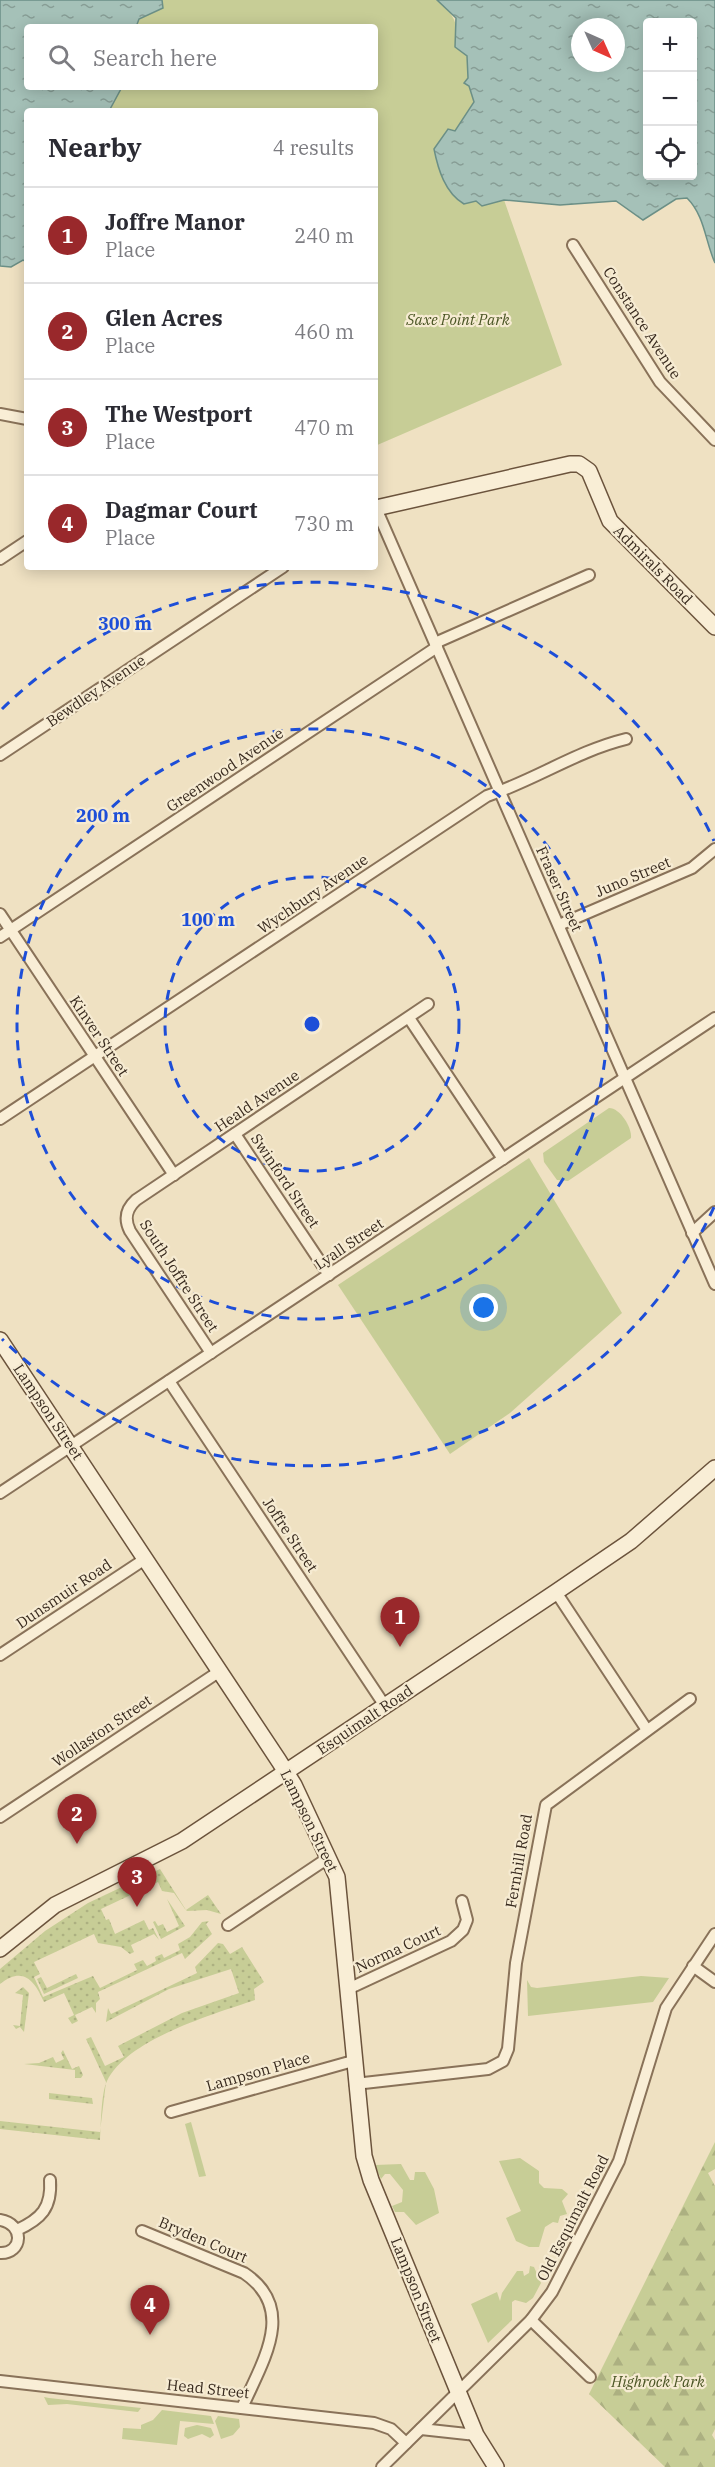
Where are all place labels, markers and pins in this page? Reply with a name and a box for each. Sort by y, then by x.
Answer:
centre of rings [302,1014,322,1034]
pin: 1 [380,1598,420,1647]
pin: 2 [58,1794,97,1844]
pin: 3 [118,1858,156,1907]
pin: 4 [130,2286,170,2335]

